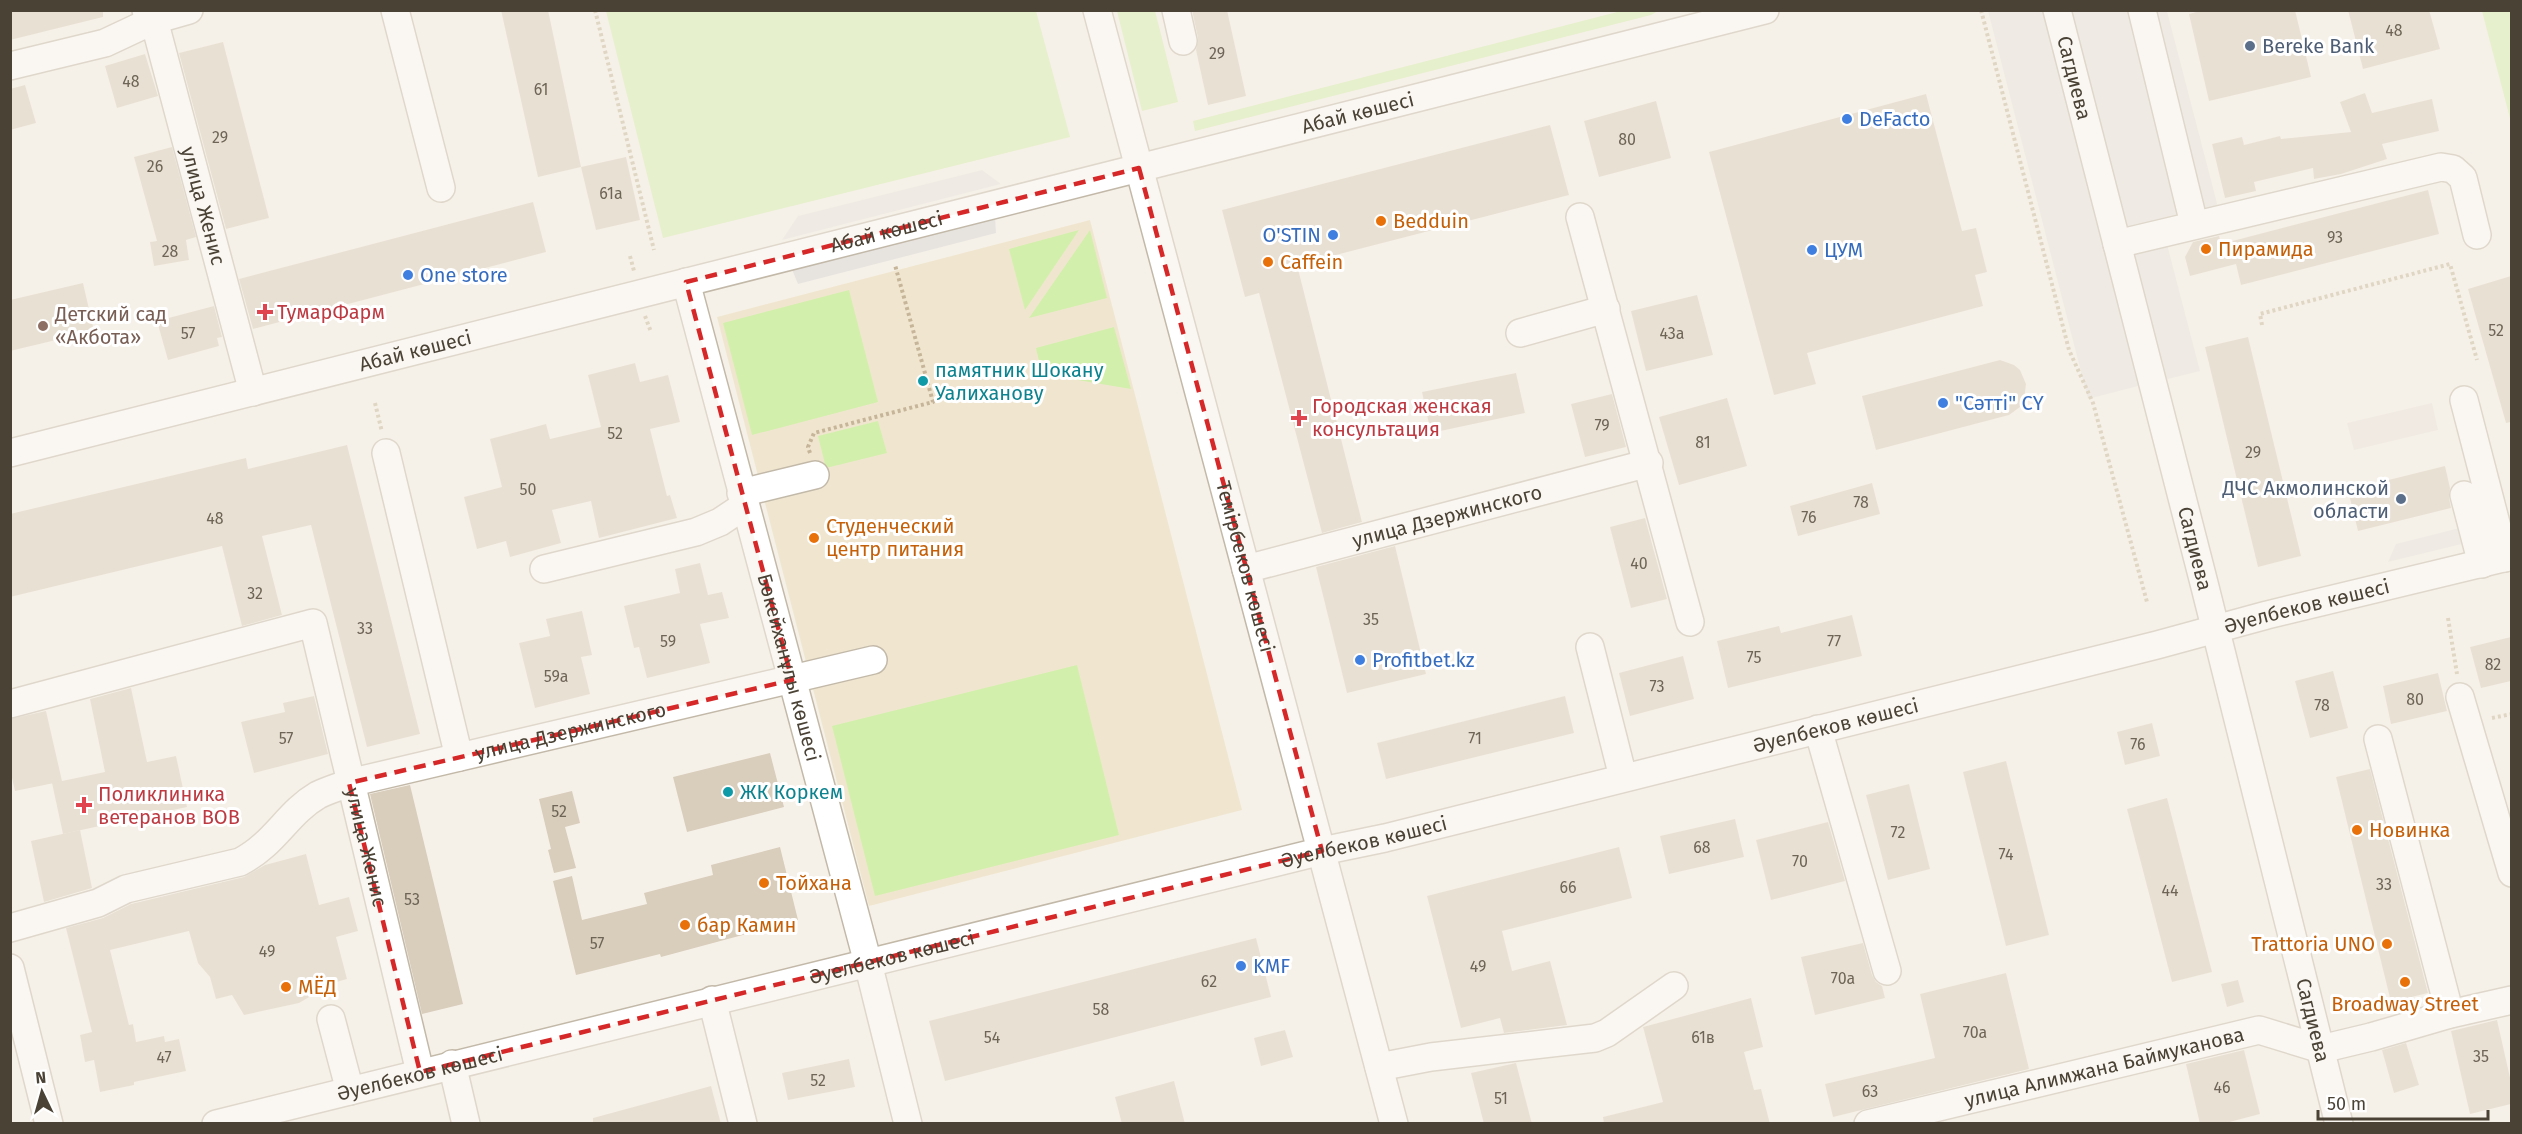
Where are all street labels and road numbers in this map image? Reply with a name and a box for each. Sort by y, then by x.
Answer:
street label: Сагдиева [2052,33,2097,122]
street label: Абай көшесі [1299,87,1416,139]
street label: улица Женис [176,144,231,267]
street label: Абай көшесі [828,206,945,257]
street label: Абай көшесі [357,325,474,376]
street label: Темірбеков көшесі [1211,478,1280,655]
street label: улица Дзержинского [1350,480,1545,553]
street label: Сагдиева [2173,504,2217,593]
street label: Бөкейханұлы көшесі [752,571,826,764]
street label: Әуелбеков көшесі [2221,574,2392,638]
street label: Әуелбеков көшесі [1750,693,1921,758]
street label: улица Дзержинского [473,697,668,765]
street label: улица Женис [341,785,392,909]
street label: Әуелбеков көшесі [1278,811,1449,873]
street label: Әуелбеков көшесі [806,925,977,989]
street label: Сагдиева [2291,976,2335,1064]
street label: улица Алимжана Баймуканова [1962,1022,2246,1112]
street label: Әуелбеков көшесі [335,1042,505,1106]

